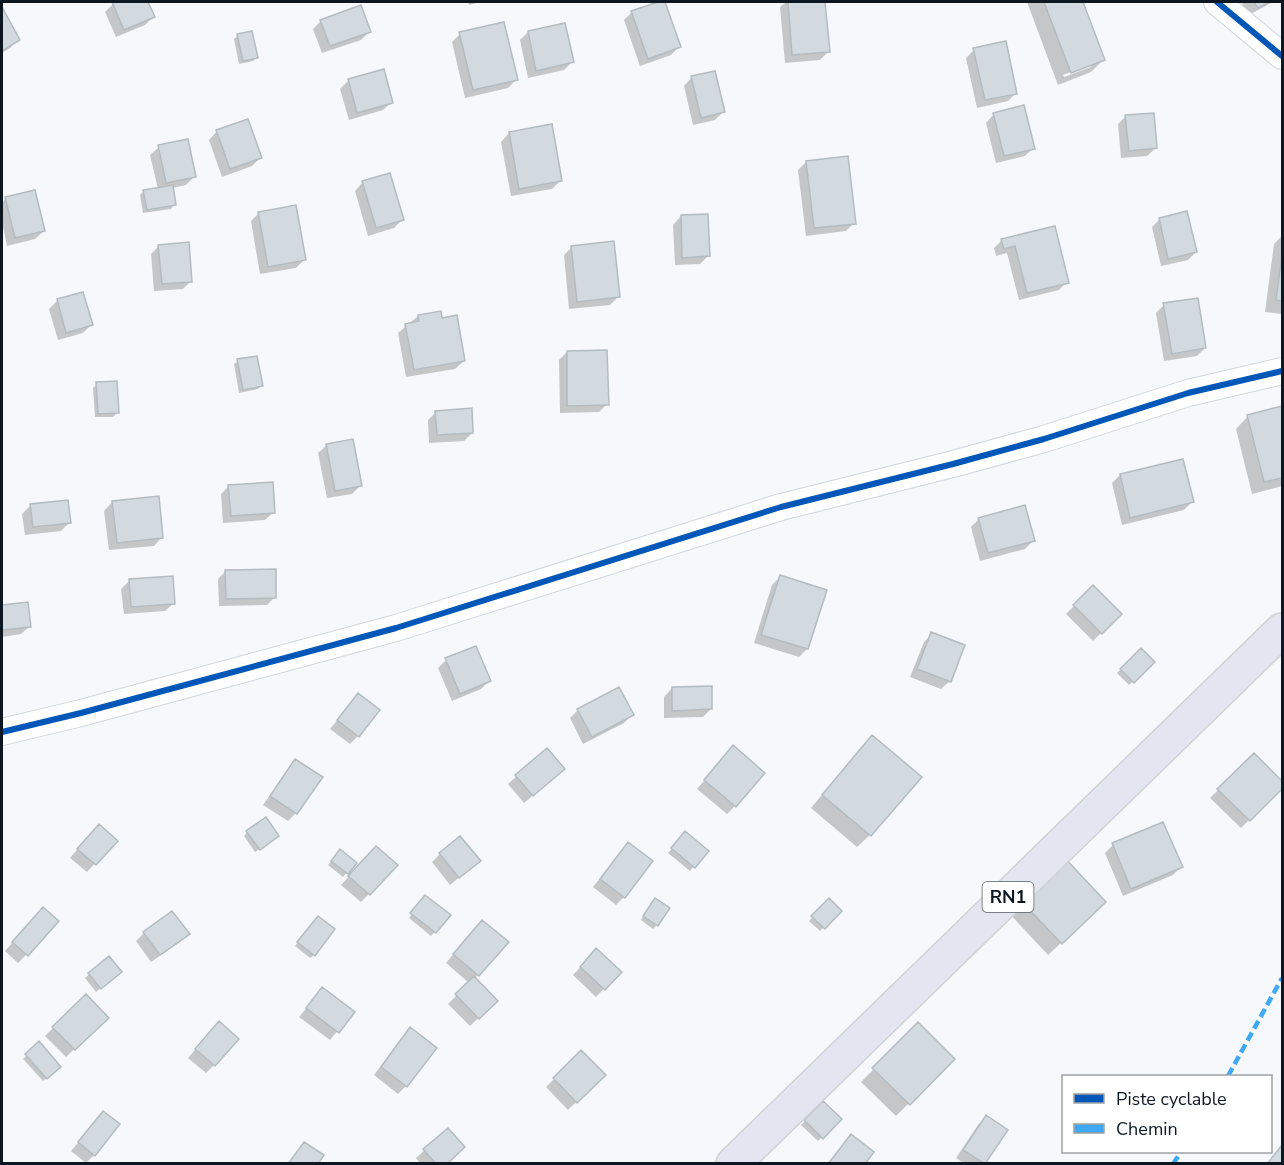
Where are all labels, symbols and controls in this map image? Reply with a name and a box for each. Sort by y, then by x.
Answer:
road number: RN1 [982,882,1034,912]
legend [1062,1075,1272,1153]
text: Piste cyclable [1116,1087,1227,1111]
text: Chemin [1116,1117,1178,1141]

